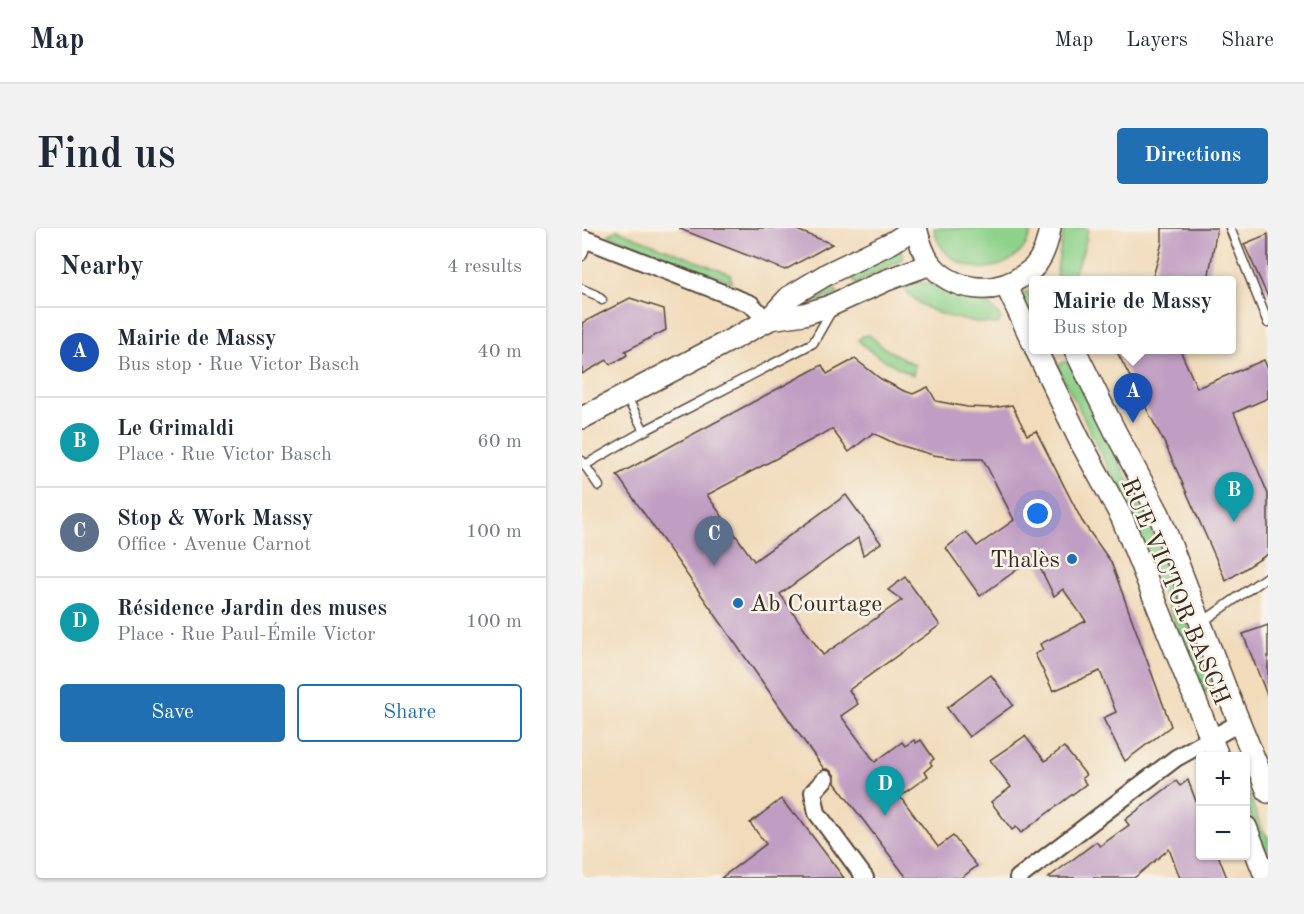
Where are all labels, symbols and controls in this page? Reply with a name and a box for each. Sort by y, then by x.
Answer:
text: Map [30,27,84,55]
text: Map [1054,30,1093,51]
text: Layers [1126,30,1188,51]
text: Share [1221,30,1274,51]
button: Directions [1117,128,1268,184]
text: Find us [36,135,175,177]
text: Nearby [60,254,144,280]
text: 4 results [447,257,522,277]
popup [1029,276,1236,354]
text: Mairie de Massy [1053,291,1212,313]
text: Bus stop [1053,318,1128,338]
text: Mairie de Massy [117,328,276,350]
text: A [72,342,87,362]
text: 40 m [477,342,522,362]
text: Bus stop · Rue Victor Basch [117,355,360,375]
pin: A [1114,374,1152,423]
text: Le Grimaldi [117,418,234,440]
text: B [72,432,87,452]
text: 60 m [477,432,522,452]
text: Place · Rue Victor Basch [117,445,332,465]
pin: B [1214,472,1254,522]
street label: RUE VICTOR BASCH [1115,473,1237,709]
your location [1023,499,1052,528]
text: Stop & Work Massy [117,508,313,530]
pin: C [694,516,734,566]
text: C [73,522,86,542]
text: 100 m [466,522,522,542]
text: Office · Avenue Carnot [117,535,311,555]
place label: Thalès [990,549,1060,573]
marker: Thalès [1065,552,1079,566]
place label: Ab Courtage [750,593,882,617]
marker: Ab Courtage [731,596,745,610]
text: Résidence Jardin des muses [117,598,387,620]
text: D [72,612,87,632]
text: 100 m [466,612,522,632]
text: Place · Rue Paul-Émile Victor [117,625,376,645]
button: Save [60,684,285,742]
button: Share [297,684,522,742]
map controls [1196,752,1250,860]
button: + [1196,752,1250,806]
pin: D [866,766,904,816]
button: − [1196,806,1250,860]

